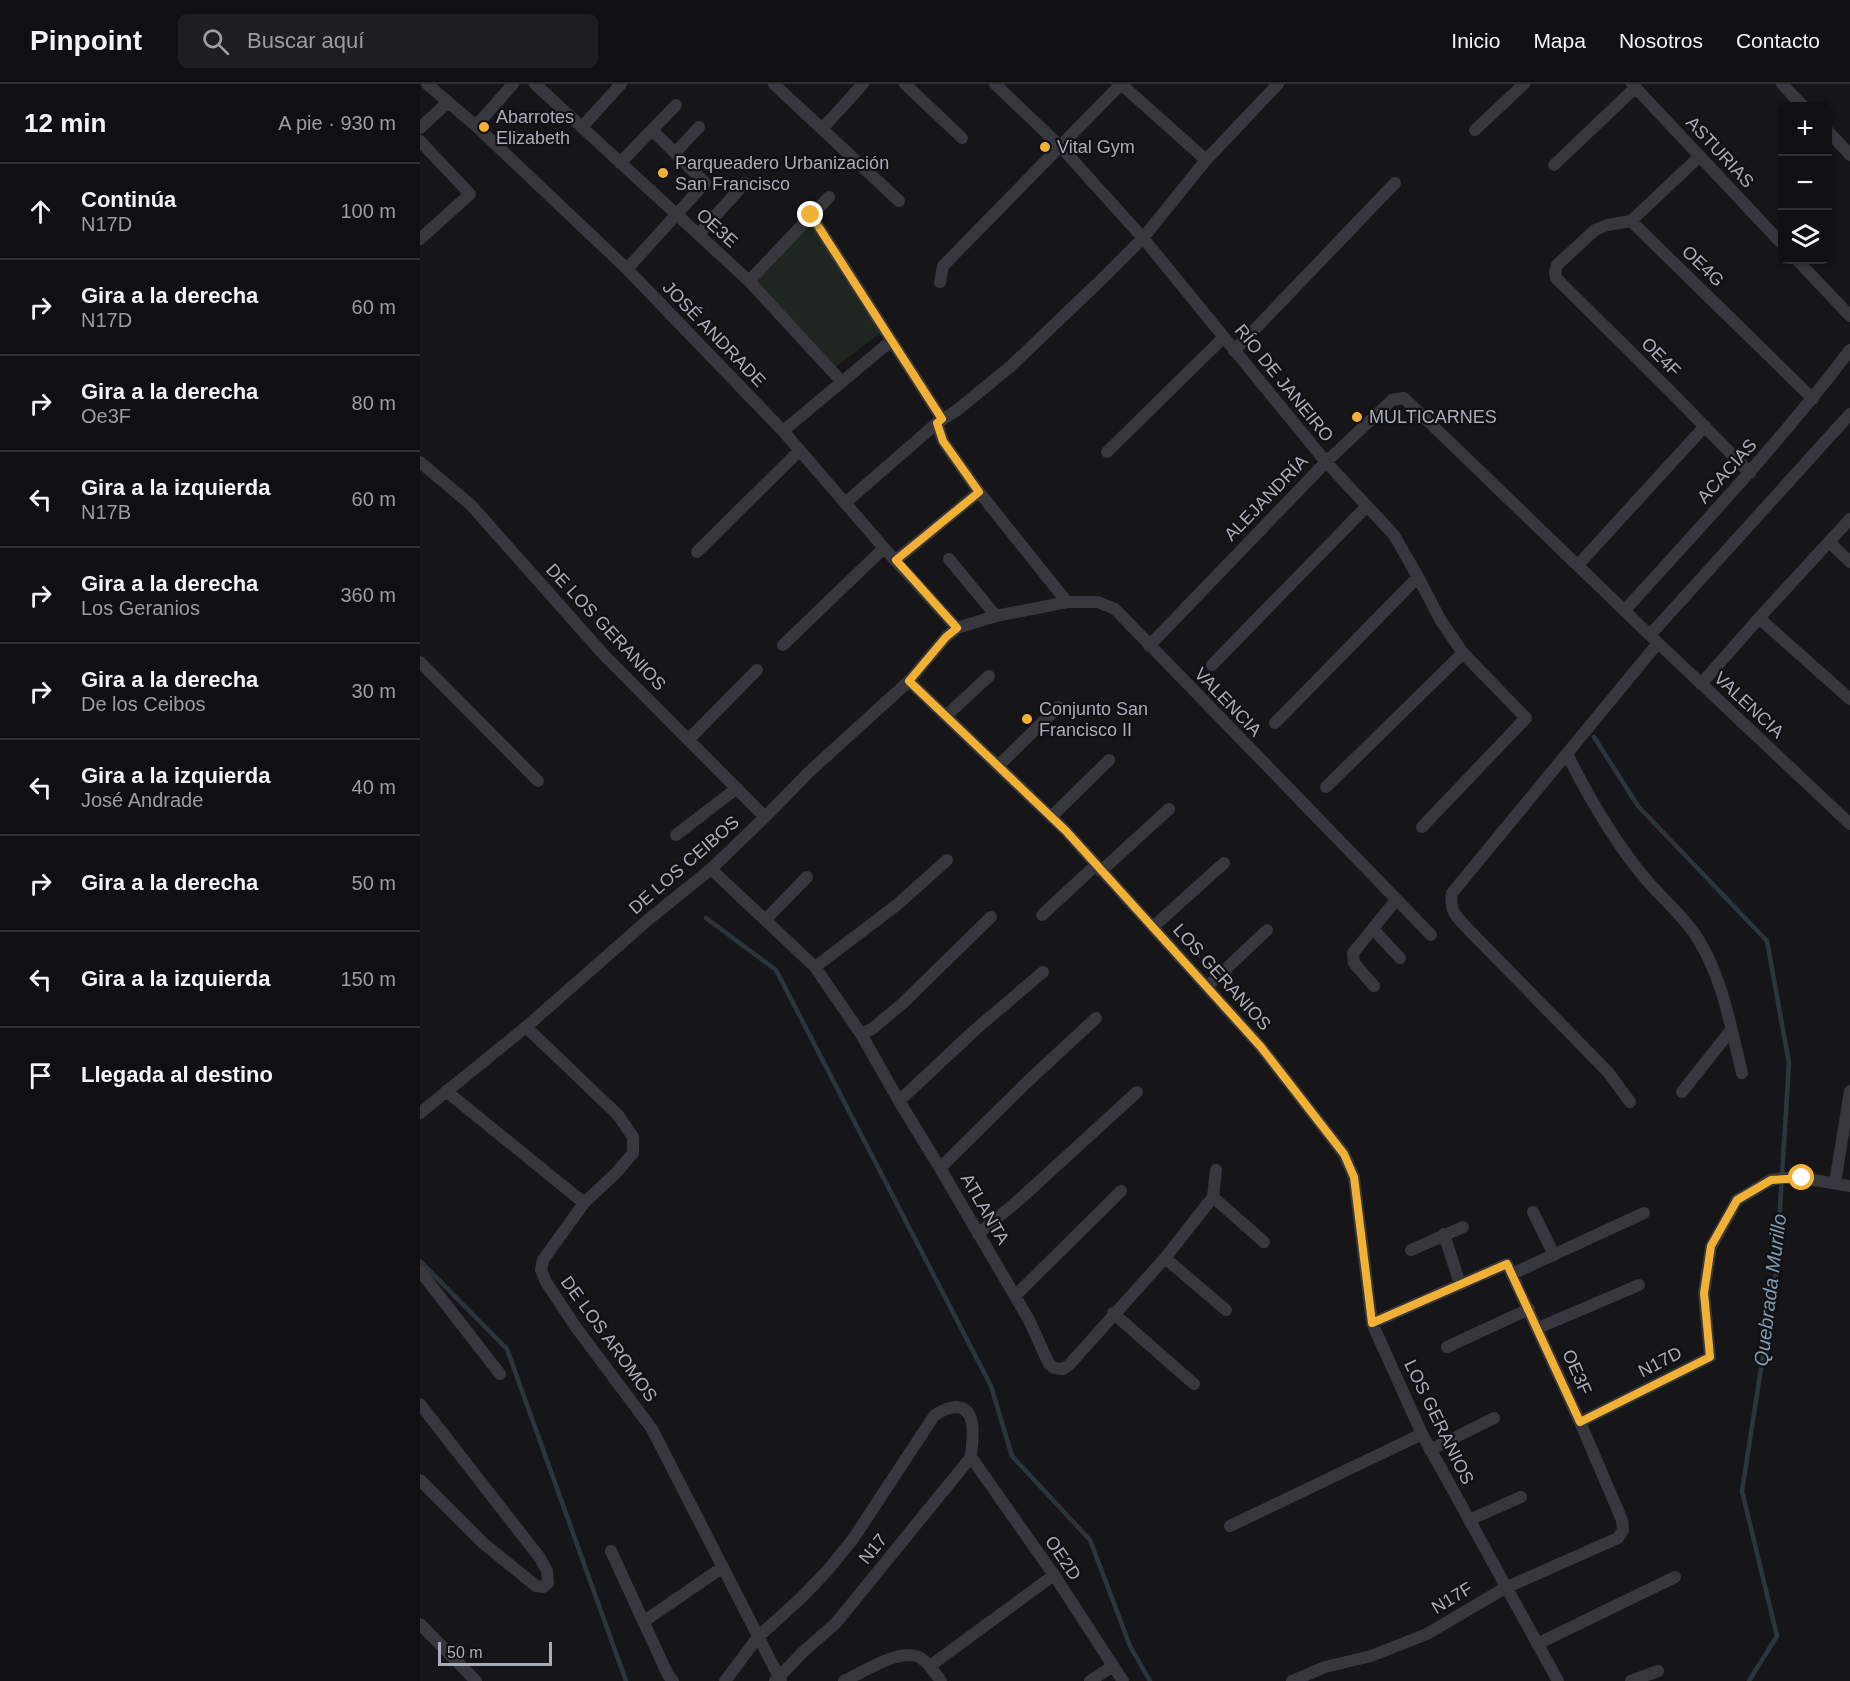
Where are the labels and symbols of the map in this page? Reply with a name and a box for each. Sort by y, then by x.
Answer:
place label: Abarrotes Elizabeth [496,107,574,148]
street label: ASTURIAS [1682,112,1758,192]
marker: Abarrotes Elizabeth [477,120,491,134]
place label: Vital Gym [1057,137,1135,157]
marker: Vital Gym [1038,140,1052,154]
place label: Parqueadero Urbanización San Francisco [675,153,889,194]
marker: Parqueadero Urbanización San Francisco [656,166,670,180]
route end [797,201,823,227]
street label: OE3E [692,204,742,252]
street label: OE4G [1678,241,1728,291]
street label: JOSÉ ANDRADE [659,277,769,391]
street label: RÍO DE JANEIRO [1231,320,1337,446]
street label: OE4F [1637,333,1685,381]
place label: MULTICARNES [1369,407,1497,427]
marker: MULTICARNES [1350,410,1364,424]
street label: ACACIAS [1693,435,1761,507]
street label: ALEJANDRÍA [1220,451,1312,545]
street label: DE LOS GERANIOS [542,559,670,695]
street label: VALENCIA [1190,664,1266,740]
street label: VALENCIA [1710,668,1788,742]
place label: Conjunto San Francisco II [1039,699,1148,740]
marker: Conjunto San Francisco II [1020,712,1034,726]
street label: DE LOS CEIBOS [625,812,743,918]
street label: LOS GERANIOS [1169,920,1275,1034]
route start [1788,1164,1814,1190]
street label: ATLANTA [957,1170,1013,1248]
water label: Quebrada Murillo [1750,1213,1790,1367]
street label: DE LOS AROMOS [557,1272,661,1406]
street label: N17D [1635,1343,1685,1381]
street label: OE3F [1558,1346,1596,1398]
street label: LOS GERANIOS [1400,1356,1478,1488]
street label: N17 [855,1530,891,1568]
street label: OE2D [1041,1532,1085,1584]
street label: N17F [1428,1578,1476,1618]
scale bar [438,1639,552,1666]

